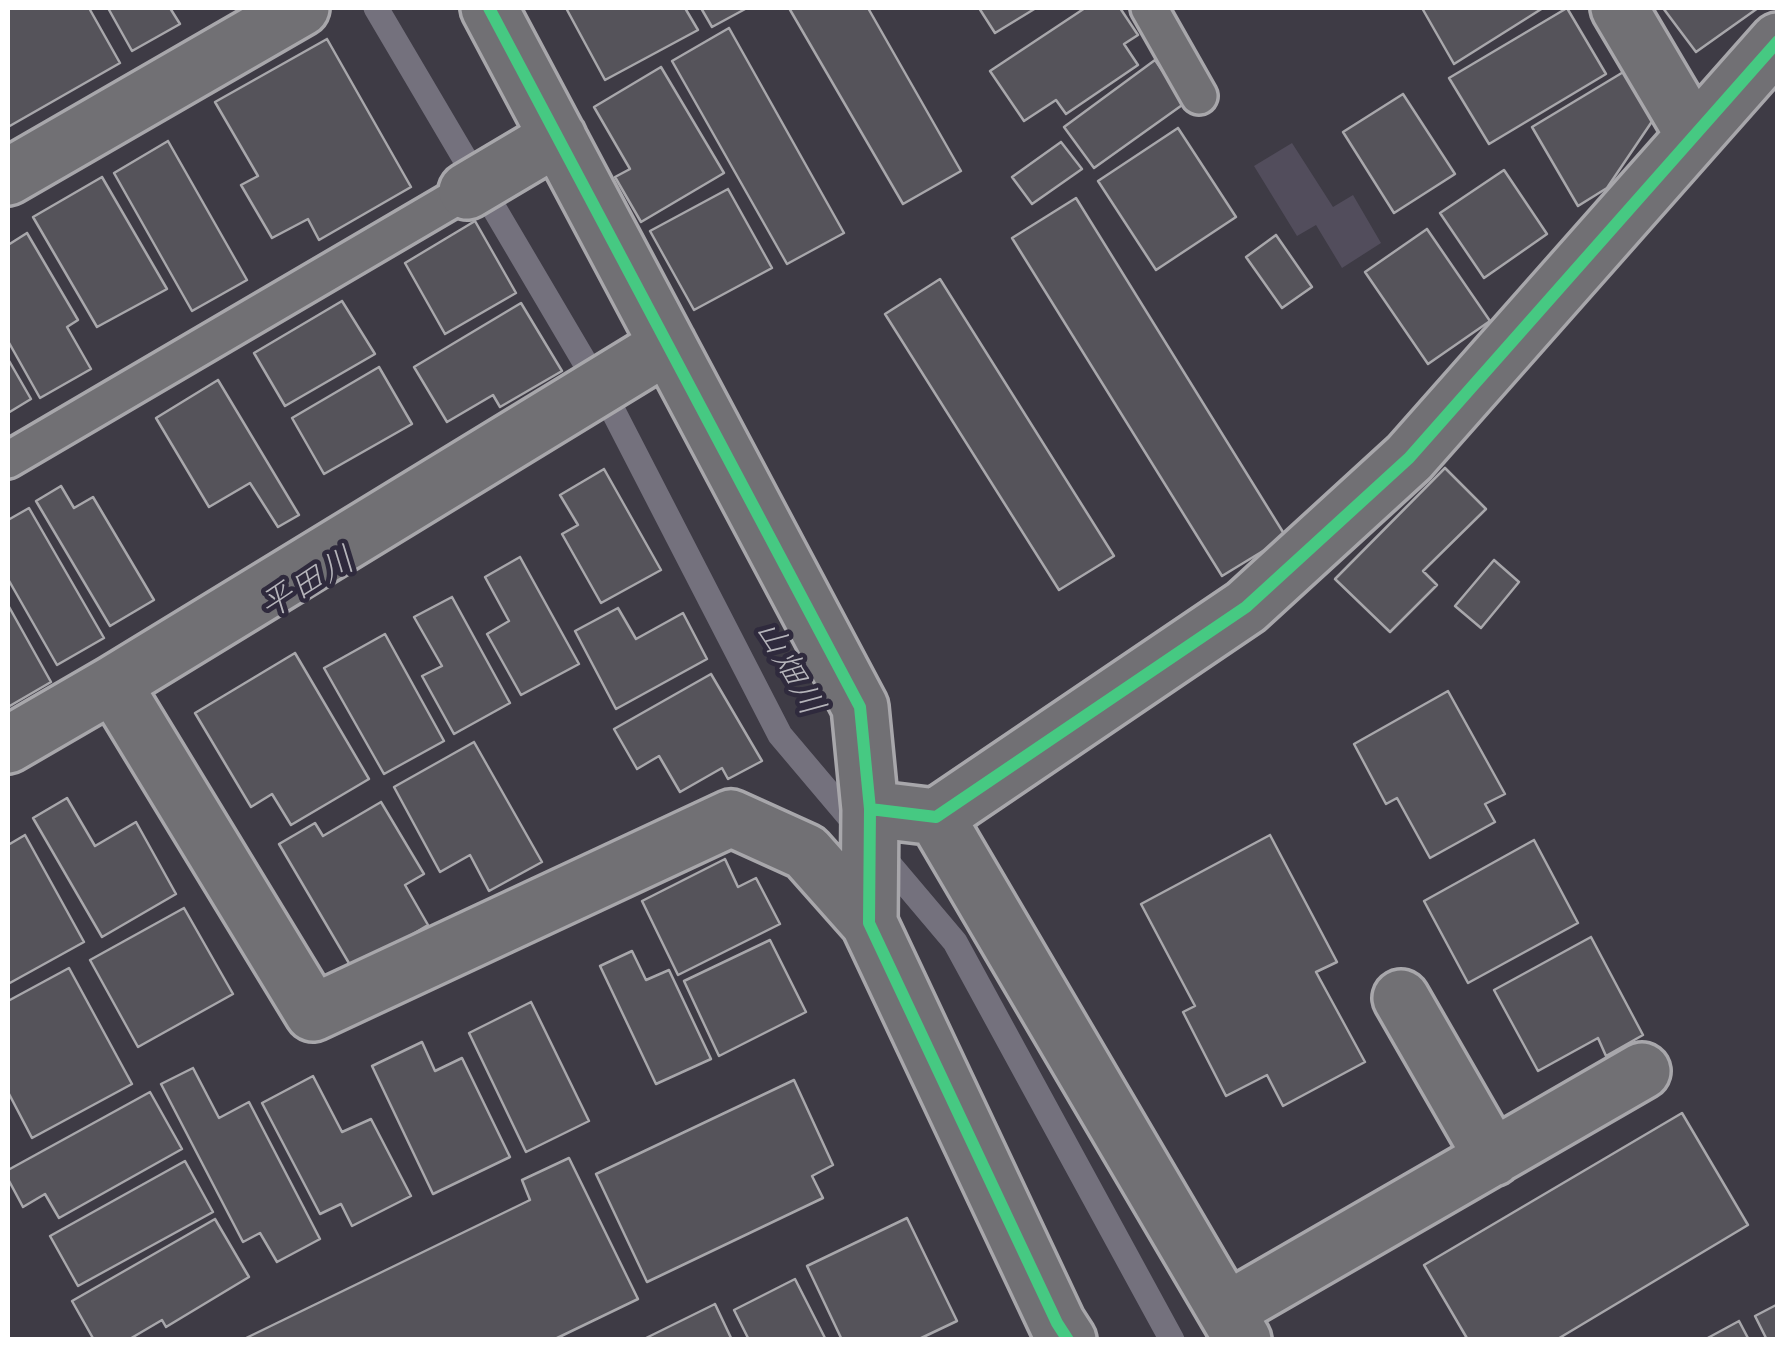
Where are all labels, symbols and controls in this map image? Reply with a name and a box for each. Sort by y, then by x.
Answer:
water label: 平田川 [253,541,365,631]
water label: 山畑川 [743,613,831,725]

